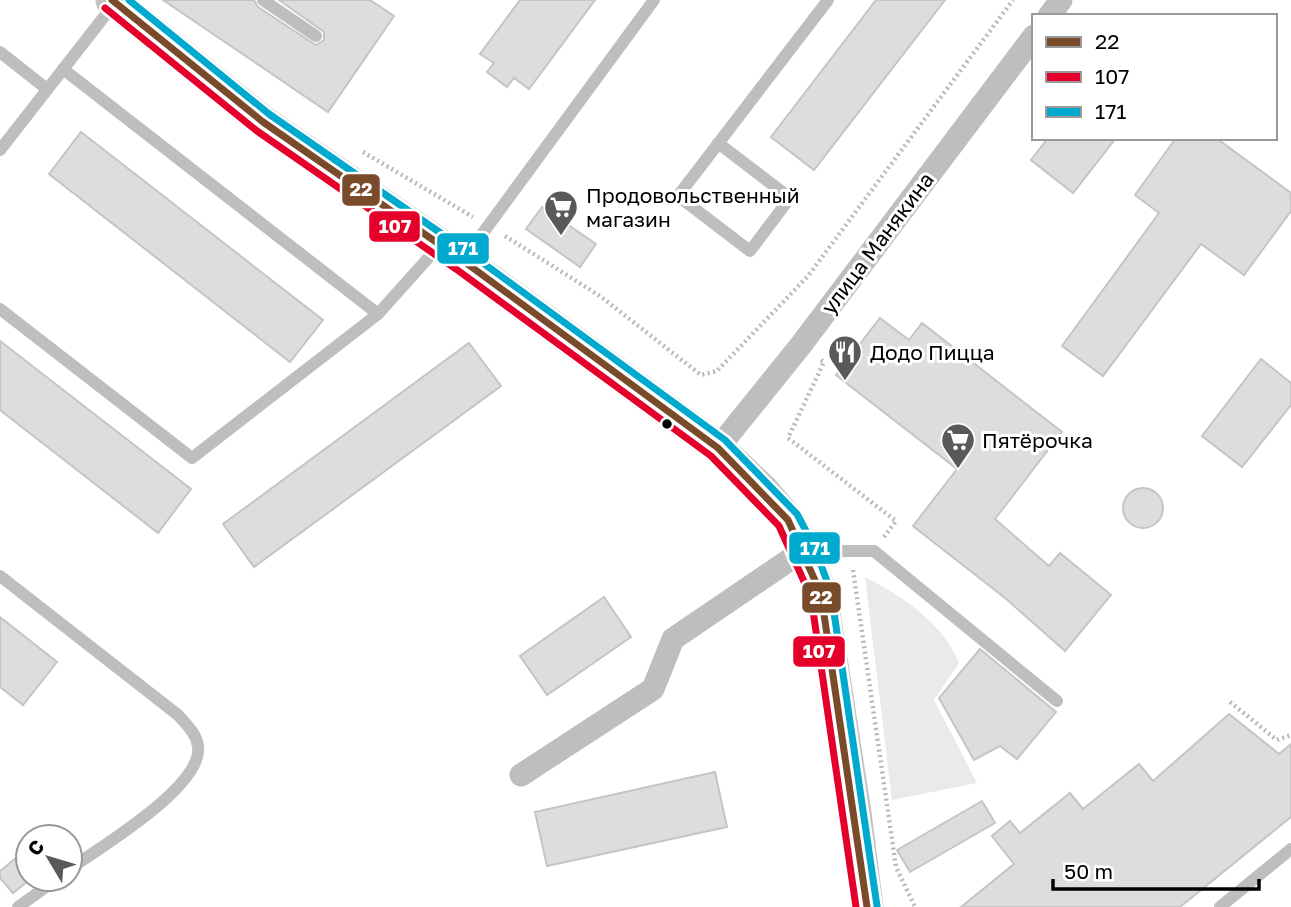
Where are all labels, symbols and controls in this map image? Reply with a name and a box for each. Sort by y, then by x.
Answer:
legend [1032,14,1277,140]
text: 22 [1095,28,1119,54]
text: 107 [1095,63,1129,89]
text: 171 [1095,98,1127,124]
street label: улица Манякина [815,167,939,319]
line badge: 22 [341,173,381,207]
text: 22 [349,177,373,200]
place label: Продовольственный магазин [586,182,800,232]
supermarket icon: Продовольственный магазин [542,188,580,237]
line badge: 107 [368,210,421,243]
text: 107 [379,214,411,237]
line badge: 171 [436,232,490,265]
text: 171 [448,236,478,259]
restaurant icon: Додо Пицца [826,333,864,382]
place label: Додо Пицца [870,339,995,365]
unlabelled marker [660,417,674,431]
supermarket icon: Пятёрочка [939,421,977,470]
place label: Пятёрочка [982,427,1093,453]
line badge: 171 [788,531,841,565]
text: 171 [800,536,830,559]
line badge: 22 [801,581,842,614]
text: 22 [809,585,833,608]
line badge: 107 [792,635,846,668]
text: 107 [803,639,835,662]
north arrow [14,823,84,893]
text: С [22,835,48,860]
scale bar [1053,848,1260,892]
text: 50 m [1064,858,1113,884]

